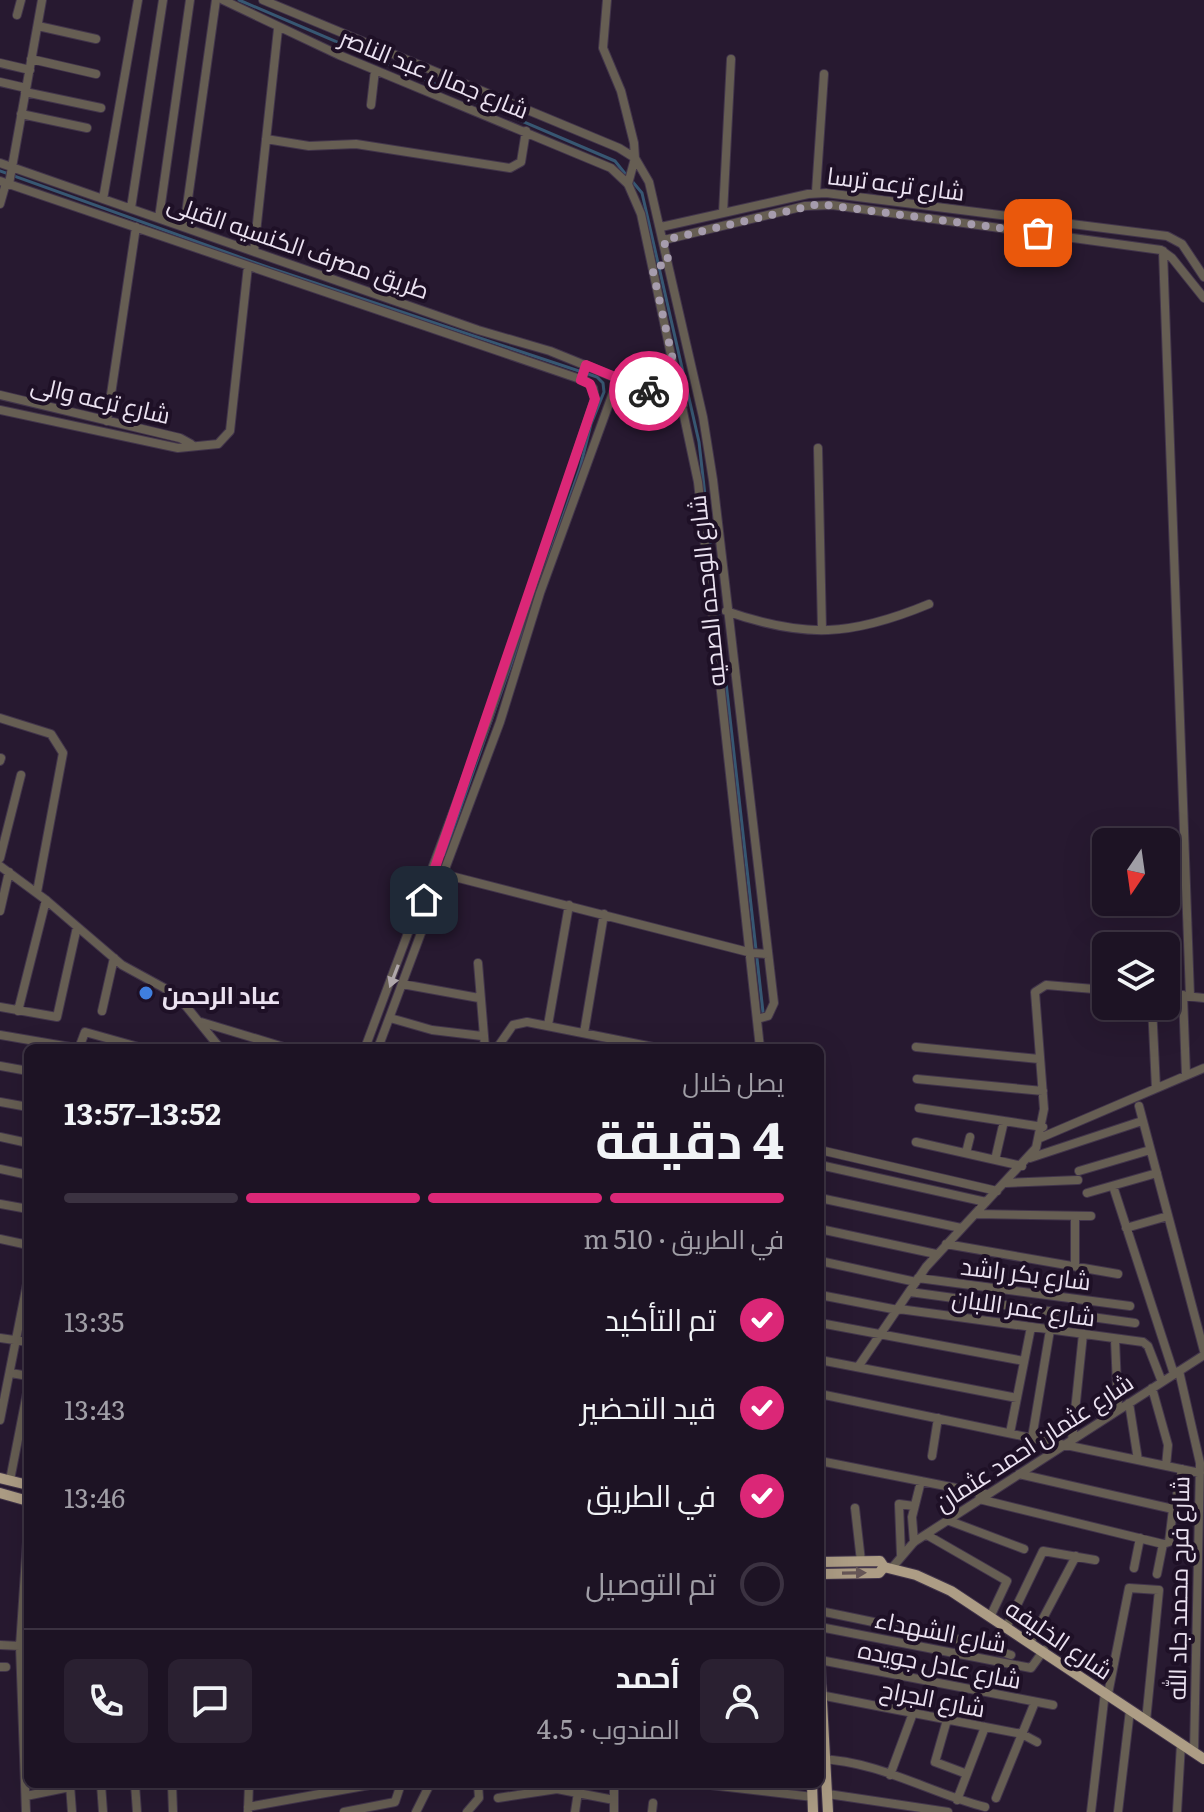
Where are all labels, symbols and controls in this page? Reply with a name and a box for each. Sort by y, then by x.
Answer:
street label: شارع جمال عبد الناصر [333,17,535,127]
street label: شارع ترعه ترسا [825,156,967,209]
street label: طريق مصرف الكنسيه القبلى [164,184,434,306]
pin [1004,199,1072,267]
icon: bag [1016,211,1060,255]
courier [609,351,689,431]
street label: شارع ترعه والى [28,365,174,432]
icon: bike [627,369,671,413]
street label: شارع الوحده الصحيه [678,494,733,688]
north arrow [1092,828,1180,916]
map controls [1092,828,1180,1020]
pin [390,866,458,934]
icon: home [402,878,446,922]
button: layers [1092,932,1180,1020]
one-way arrow [387,964,400,988]
place label: عباد الرحمن [162,976,281,1011]
marker: عباد الرحمن [137,984,155,1002]
text: يصل خلال [682,1061,784,1100]
text: 13:52–13:57 [64,1090,221,1134]
text: 4 دقيقة [595,1098,784,1175]
text: في الطريق · 510 m [583,1218,784,1257]
street label: شارع بكر راشد [959,1247,1093,1298]
street label: شارع عمر اللبان [950,1279,1098,1334]
text: تم التأكيد [605,1296,716,1340]
icon: check [740,1298,784,1342]
text: 13:35 [64,1301,124,1340]
street label: شارع عثمان احمد عثمان [927,1363,1140,1519]
text: قيد التحضير [580,1384,716,1428]
icon: check [740,1386,784,1430]
text: 13:43 [64,1389,125,1428]
text: في الطريق [586,1472,716,1516]
icon: check [740,1474,784,1518]
street label: شارع فرح محمد جاد الله [1158,1476,1197,1700]
text: 13:46 [64,1477,125,1516]
text: تم التوصيل [585,1560,716,1604]
one-way arrow [842,1567,867,1580]
street label: شارع الخليفه [999,1589,1121,1688]
street label: شارع الشهداء [872,1600,1010,1661]
street label: شارع عادل جويده [855,1630,1025,1697]
text: أحمد [616,1653,680,1697]
button: phone [64,1659,148,1743]
button: chat [168,1659,252,1743]
button: person [700,1659,784,1743]
street label: شارع الجراح [877,1670,989,1725]
text: المندوب · 4.5 [537,1708,680,1747]

